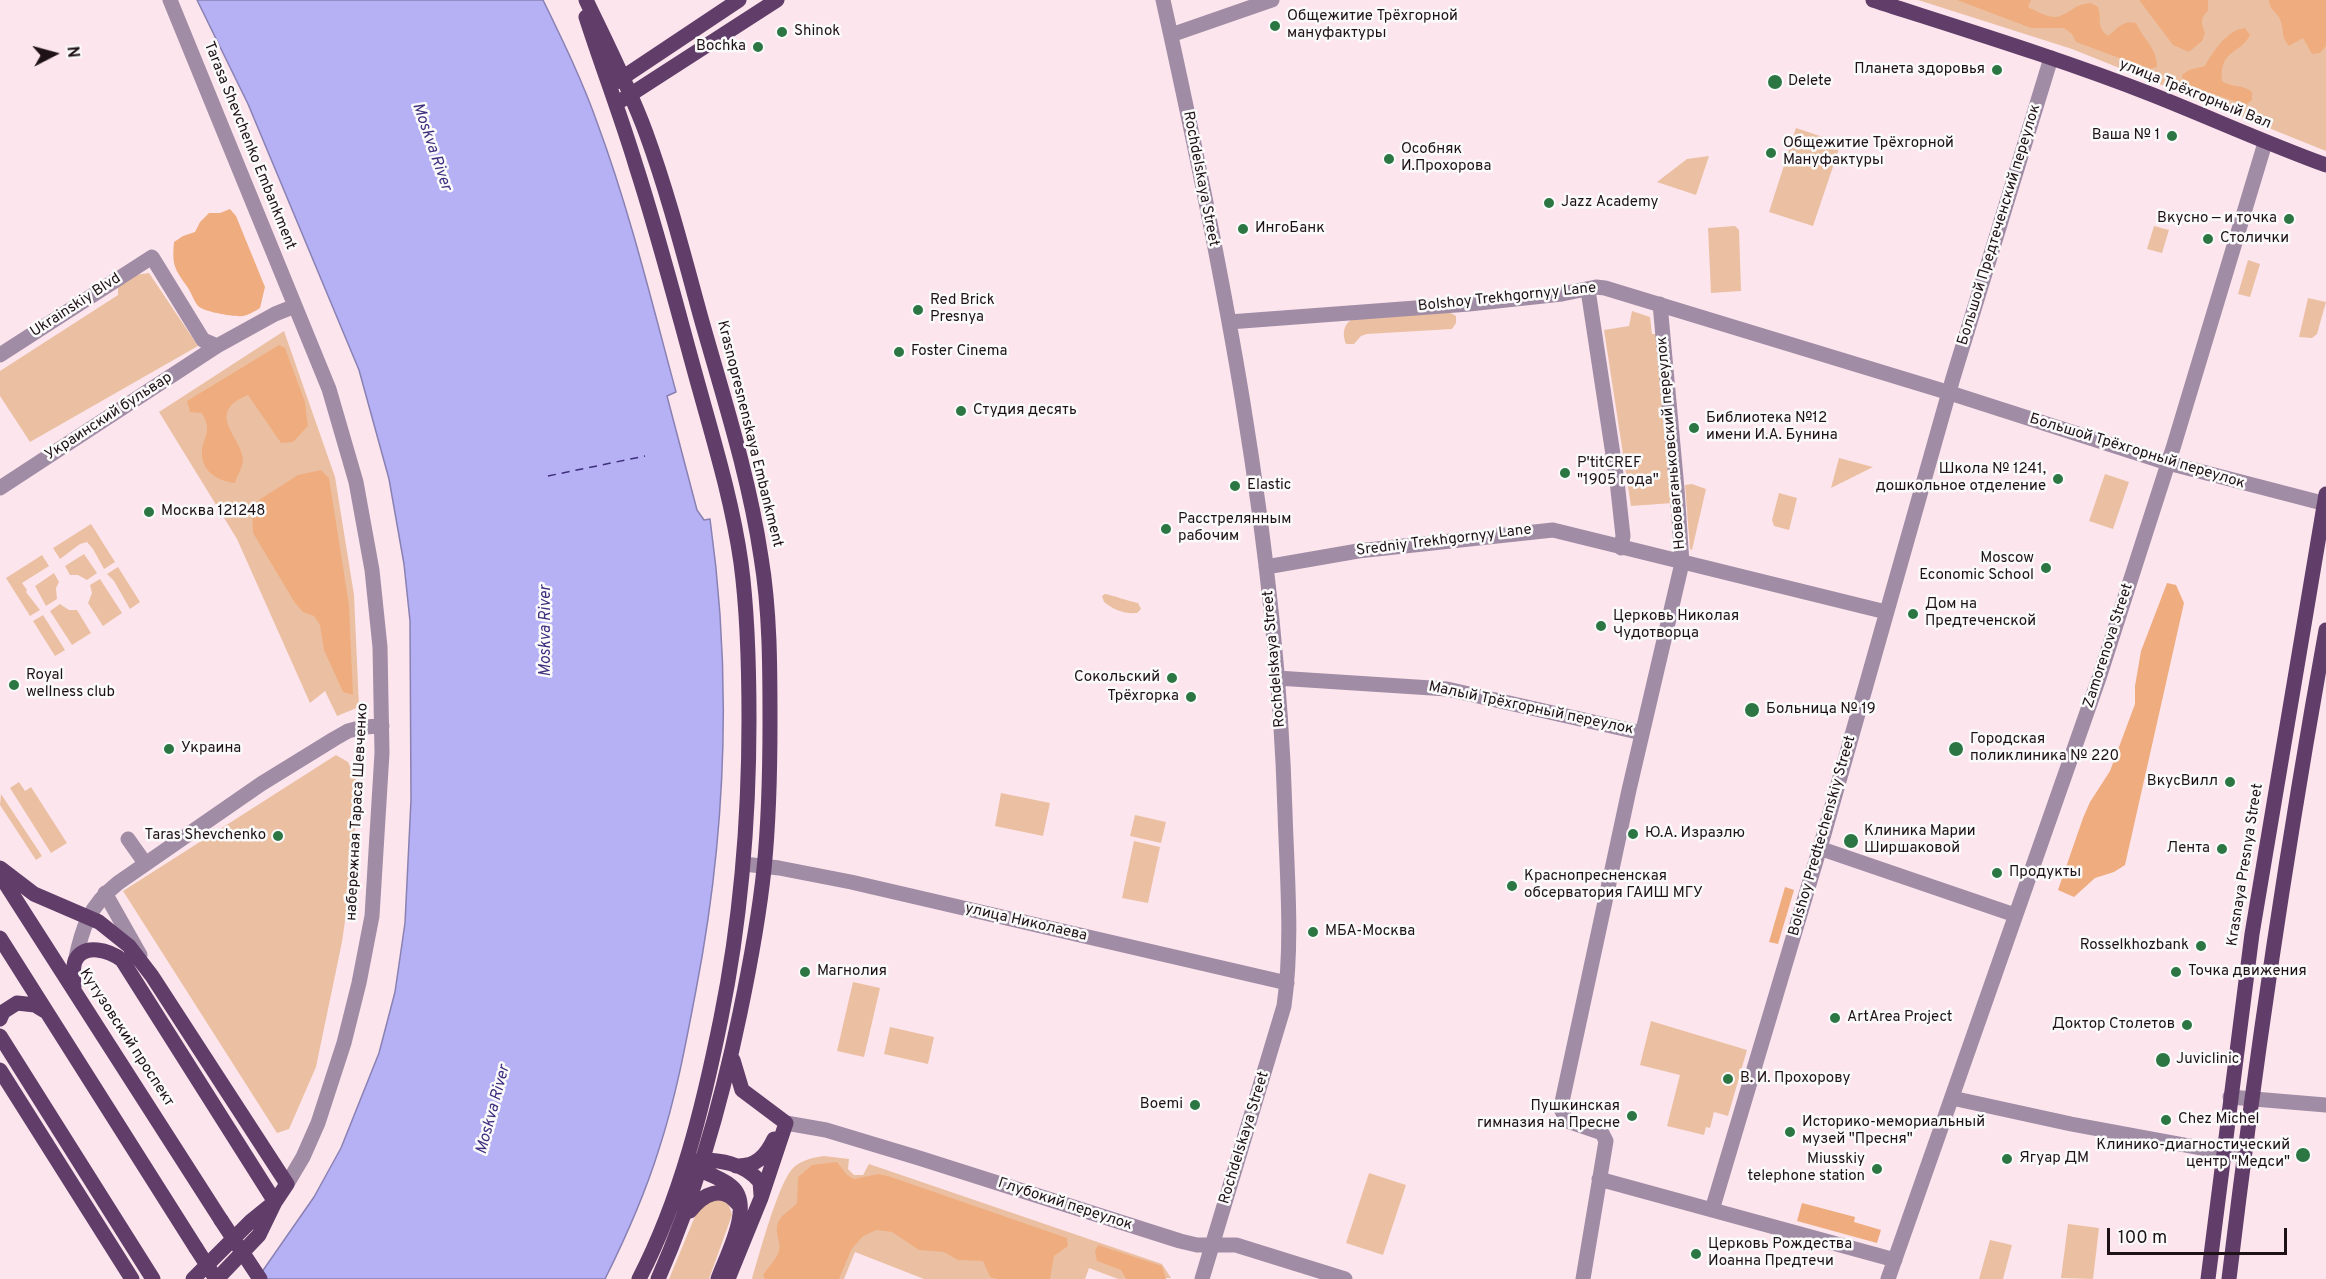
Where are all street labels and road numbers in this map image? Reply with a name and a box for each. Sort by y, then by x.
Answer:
street label: Tarasa Shevchenko Embankment [199,39,299,253]
street label: улица Трёхгорный Вал [2116,56,2274,134]
street label: Большой Предтеченский переулок [1955,102,2045,348]
street label: Rochdelskaya Street [1178,110,1222,248]
street label: Ukrainskiy Blvd [27,270,125,342]
street label: Bolshoy Trekhgornyy Lane [1417,280,1597,316]
street label: Krasnopresnenskaya Embankment [712,319,786,549]
street label: Нововаганьковский переулок [1654,336,1690,550]
street label: Украинский бульвар [42,369,176,465]
street label: Большой Трёхгорный переулок [2027,411,2247,493]
street label: Sredniy Trekhgornyy Lane [1355,521,1533,561]
street label: Zamorenova Street [2080,581,2138,711]
street label: Rochdelskaya Street [1260,590,1290,728]
street label: Малый Трёхгорный переулок [1427,678,1635,740]
street label: набережная Тараса Шевченко [343,703,373,921]
street label: Bolshoy Predtechenskiy Street [1786,734,1860,938]
street label: Krasnaya Presnya Street [2224,782,2268,948]
street label: улица Николаева [963,900,1089,946]
street label: Кутузовский проспект [75,966,177,1110]
street label: Rochdelskaya Street [1216,1070,1274,1206]
street label: Глубокий переулок [995,1175,1135,1235]

